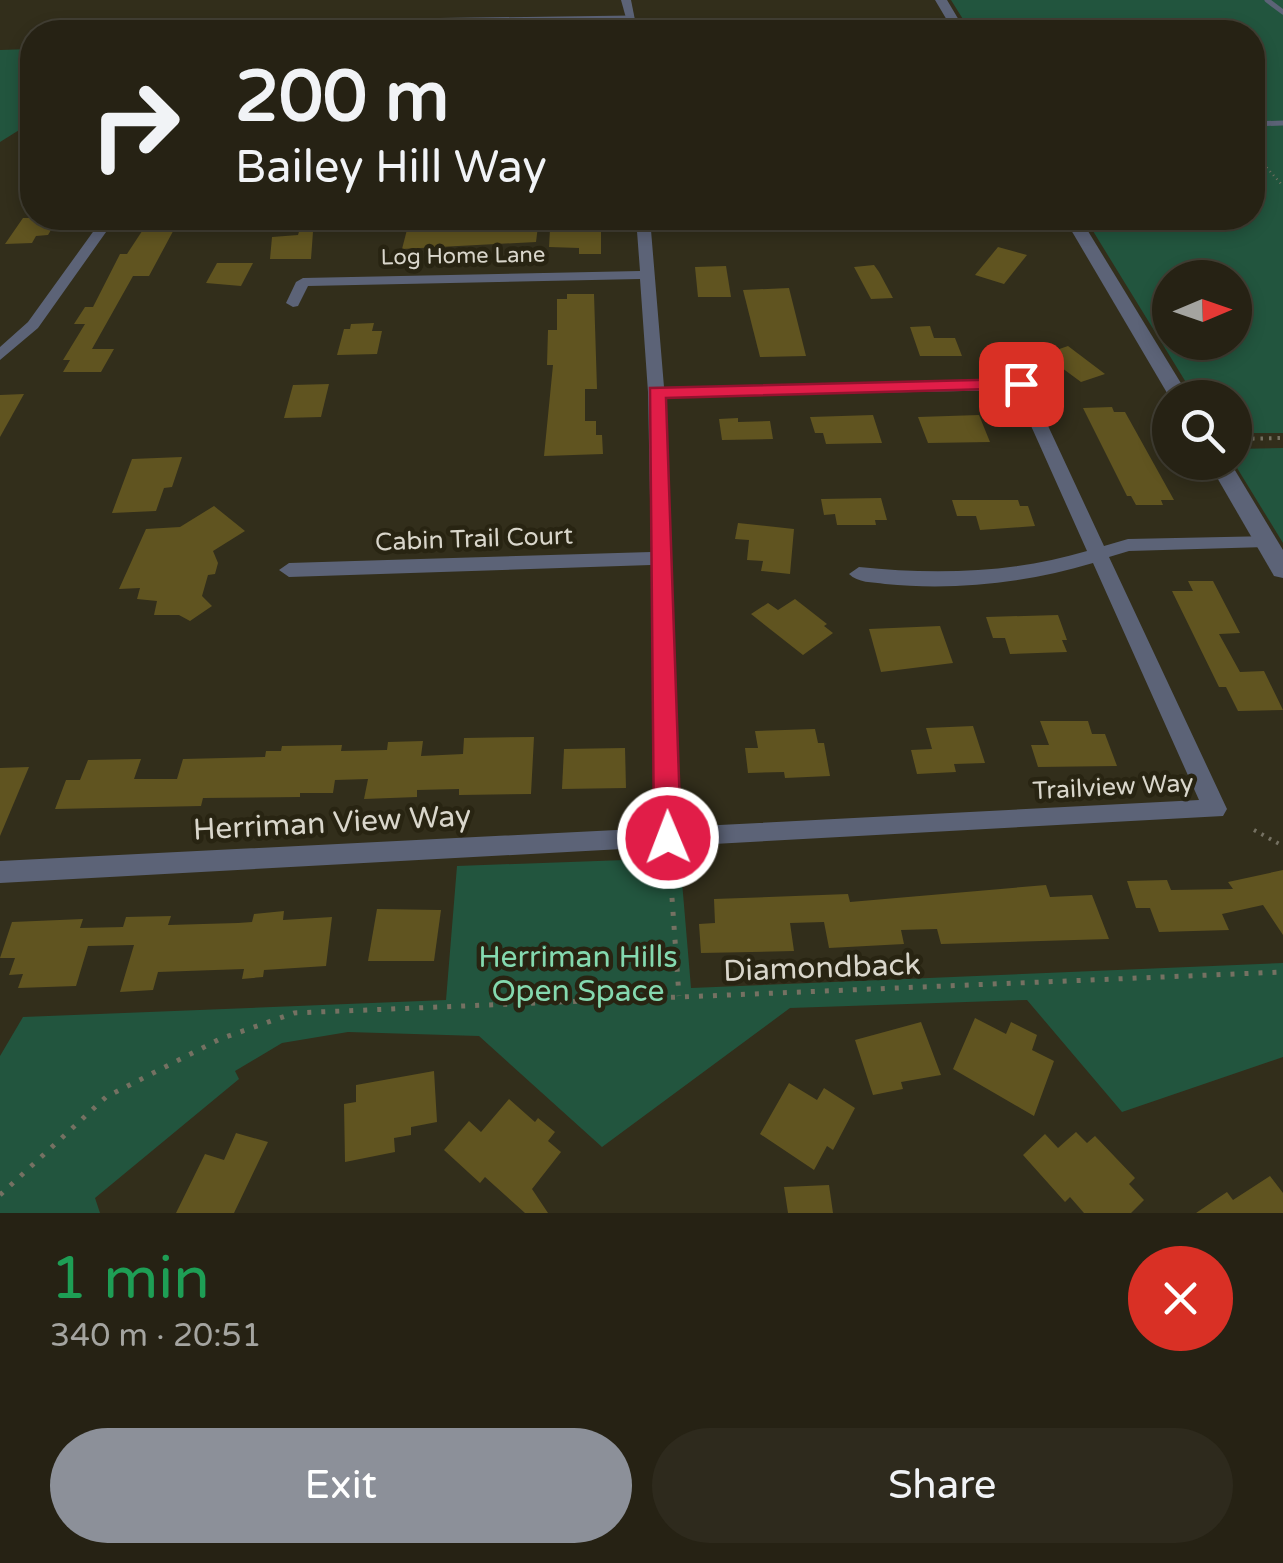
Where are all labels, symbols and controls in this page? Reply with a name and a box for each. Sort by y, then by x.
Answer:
text: 200 m [235,56,449,140]
icon: right [70,60,200,190]
text: Bailey Hill Way [235,141,547,195]
street label: Log Home Lane [380,242,546,270]
north arrow [1152,260,1252,360]
map controls [1152,260,1252,480]
pin [979,342,1064,427]
icon: arrive [994,357,1049,412]
button: search [1152,380,1252,480]
street label: Cabin Trail Court [375,521,574,557]
street label: Trailview Way [1032,768,1194,806]
position arrow [616,786,720,890]
street label: Herriman View Way [192,797,472,849]
park label: Herriman Hills Open Space [478,939,678,1010]
street label: Diamondback [723,946,921,990]
text: 1 min [50,1243,210,1315]
button: close [1128,1246,1233,1351]
text: 340 m · 20:51 [50,1317,262,1355]
button: Exit [50,1428,632,1543]
button: Share [652,1428,1233,1543]

